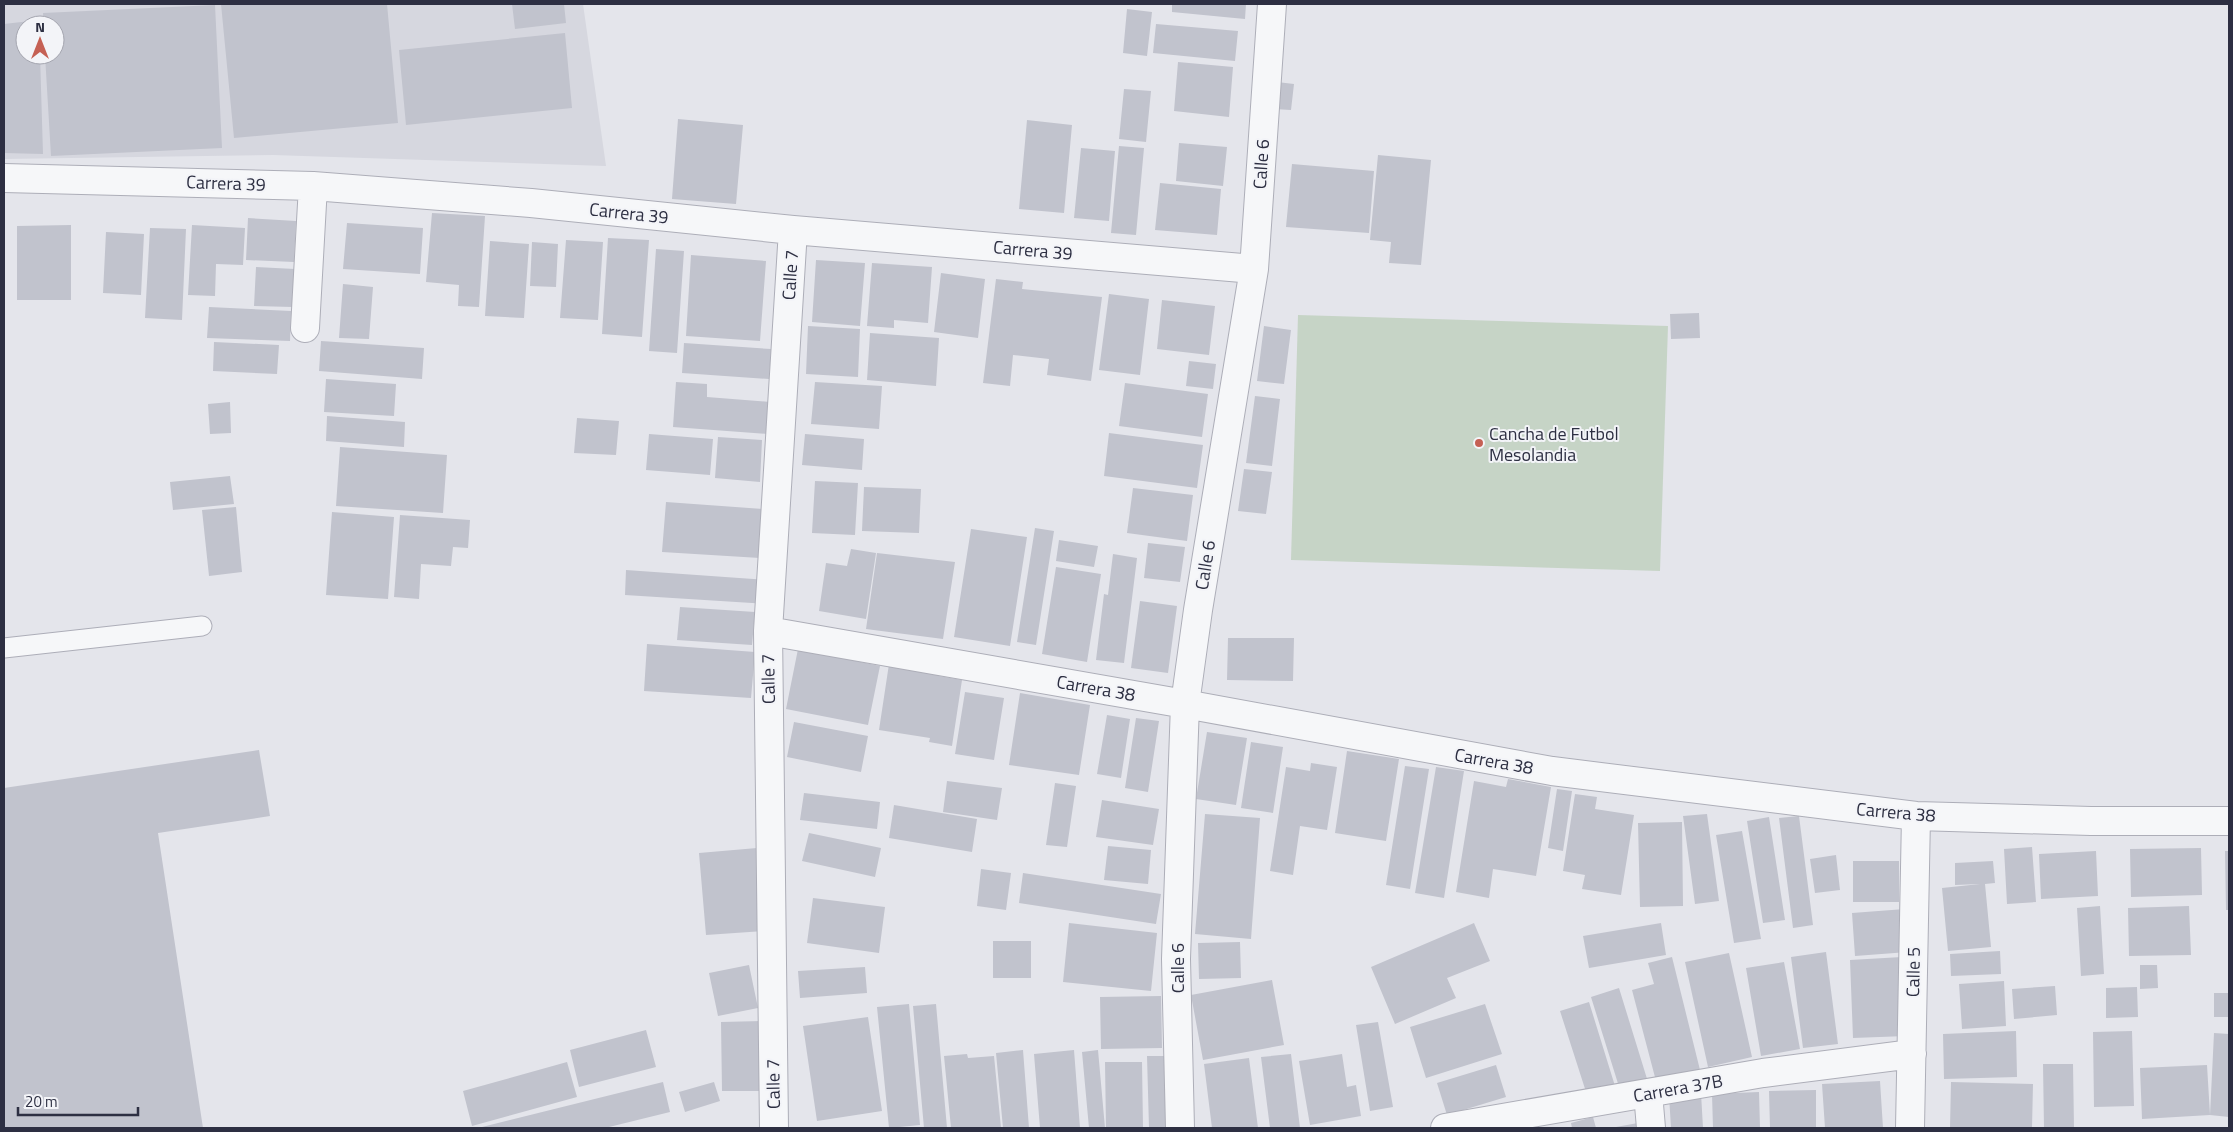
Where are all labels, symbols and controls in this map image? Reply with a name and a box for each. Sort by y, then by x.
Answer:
north arrow [15,15,65,65]
text: N [35,16,45,37]
street label: Calle 6 [1246,138,1276,190]
street label: Carrera 39 [186,168,266,198]
street label: Carrera 39 [588,195,670,231]
street label: Carrera 39 [992,233,1074,267]
street label: Calle 7 [775,249,805,301]
place label: Cancha de Futbol Mesolandia [1489,420,1619,468]
marker: Cancha de Futbol Mesolandia [1473,437,1485,449]
street label: Calle 6 [1188,538,1222,592]
street label: Calle 7 [754,654,782,704]
street label: Carrera 38 [1054,668,1138,708]
street label: Carrera 38 [1452,741,1536,781]
street label: Carrera 38 [1855,795,1937,829]
street label: Calle 6 [1164,943,1191,993]
street label: Calle 5 [1899,947,1927,997]
street label: Calle 7 [759,1059,787,1109]
street label: Carrera 37B [1631,1067,1725,1109]
scale bar [18,1084,138,1116]
text: 20 m [25,1090,58,1113]

